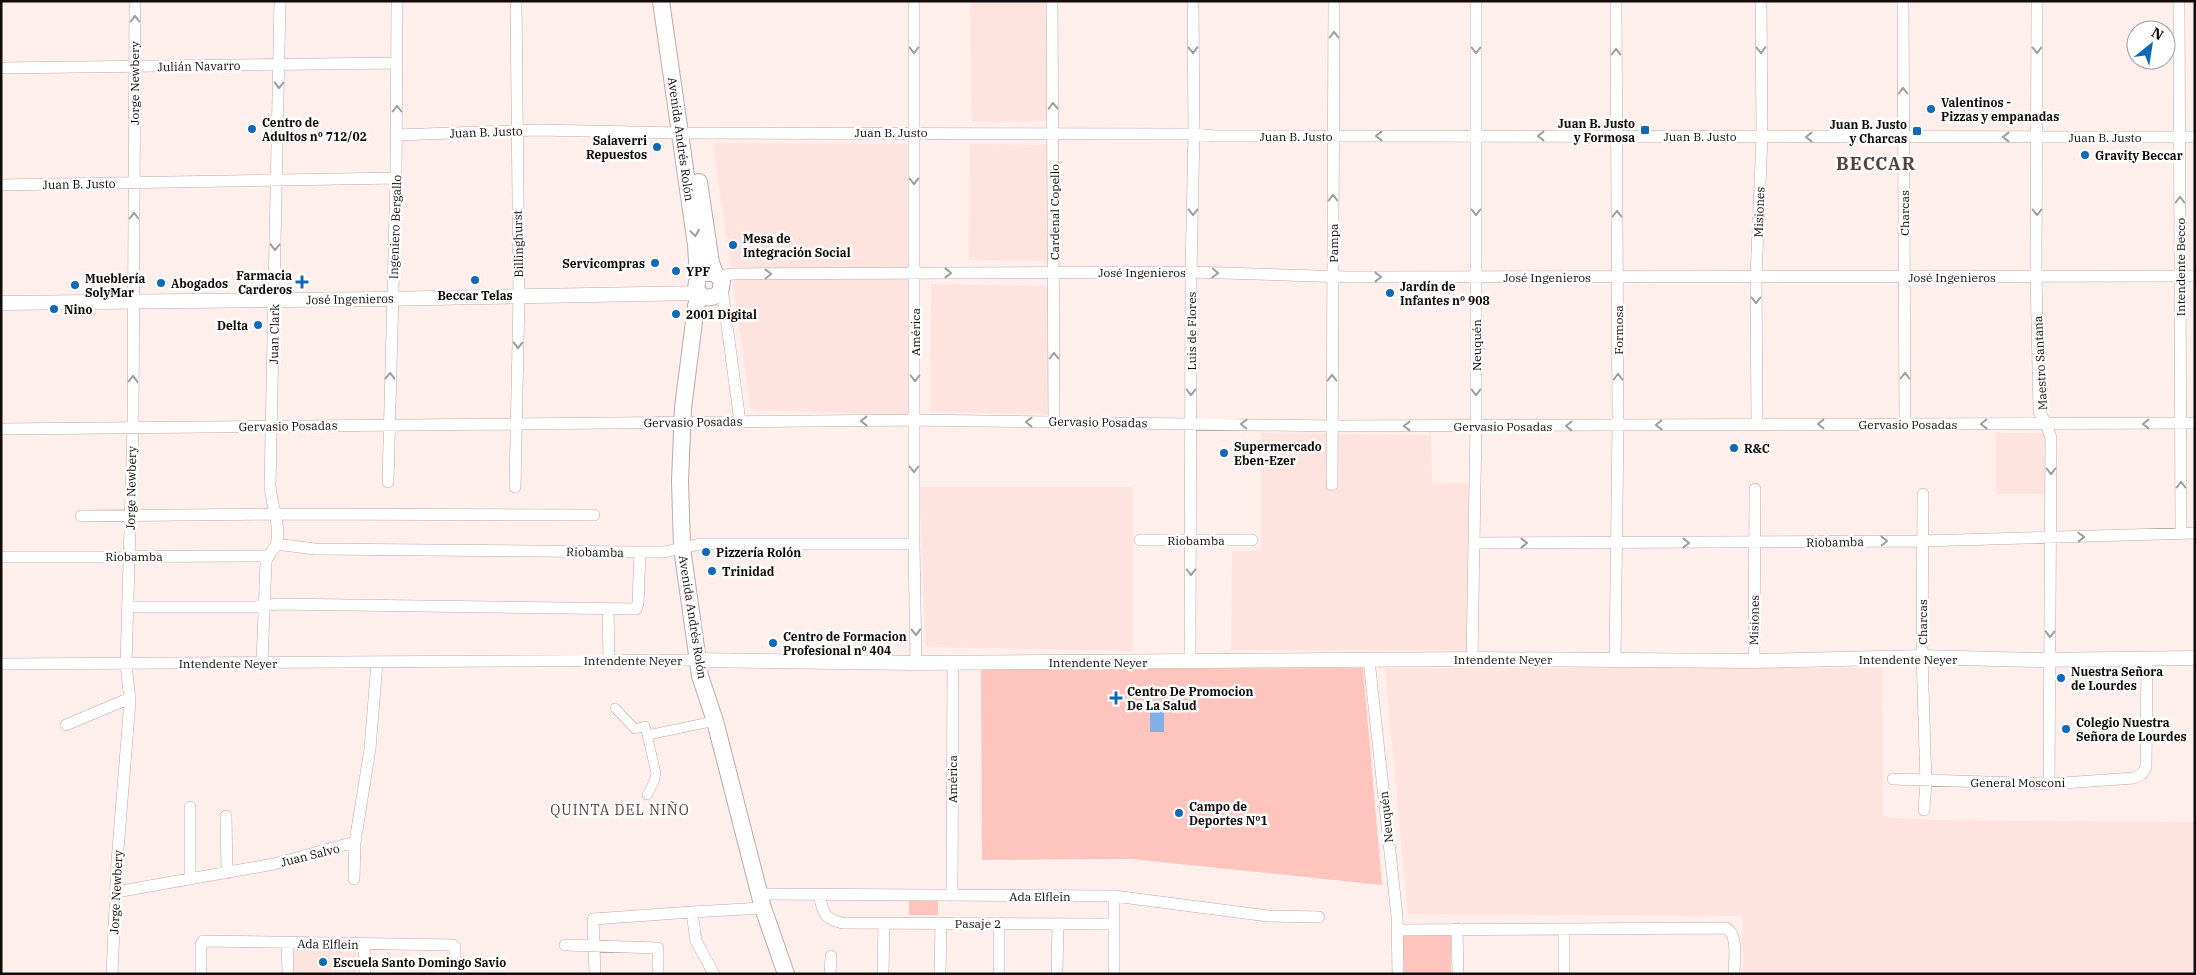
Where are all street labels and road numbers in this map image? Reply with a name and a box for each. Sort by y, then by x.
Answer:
street label: Jorge Newbery [127,40,142,125]
street label: Julián Navarro [157,58,241,74]
street label: Avenida Andrés Rolón [665,76,697,202]
street label: Juan B. Justo [449,123,523,141]
street label: Juan B. Justo [854,125,928,140]
street label: Juan B. Justo [1259,129,1333,144]
street label: Juan B. Justo [1663,129,1737,144]
street label: Juan B. Justo [2068,130,2142,145]
street label: Cardenal Copello [1047,164,1062,260]
street label: Ingeniero Bergallo [386,174,404,279]
street label: Juan B. Justo [42,176,116,192]
street label: Misiones [1751,186,1767,238]
street label: Charcas [1897,190,1912,236]
street label: Billinghurst [510,210,526,278]
street label: Intendente Becco [2173,218,2188,316]
street label: Pampa [1326,223,1341,263]
street label: José Ingenieros [1098,265,1186,280]
street label: José Ingenieros [1503,270,1591,285]
street label: José Ingenieros [1908,270,1996,285]
street label: José Ingenieros [306,291,394,307]
street label: Luis de Flores [1184,291,1199,370]
street label: Juan Clark [266,304,282,364]
street label: Formosa [1611,305,1626,355]
street label: América [908,308,923,356]
street label: Maestro Santana [2030,315,2050,411]
street label: Neuquén [1469,319,1484,371]
street label: Gervasio Posadas [643,414,743,430]
street label: Gervasio Posadas [1048,414,1148,430]
street label: Gervasio Posadas [1859,417,1958,432]
street label: Gervasio Posadas [238,418,338,434]
street label: Gervasio Posadas [1454,419,1553,434]
street label: Jorge Newbery [123,445,139,530]
street label: Riobamba [1167,533,1225,548]
street label: Riobamba [1806,534,1864,550]
street label: Riobamba [566,544,624,560]
street label: Riobamba [105,549,163,564]
street label: Avenida Andrés Rolón [676,554,710,680]
street label: Misiones [1746,594,1762,645]
street label: Charcas [1915,599,1930,645]
street label: Intendente Neyer [1454,652,1553,667]
street label: Intendente Neyer [1859,652,1958,667]
street label: Intendente Neyer [584,653,683,668]
street label: Intendente Neyer [1049,655,1148,670]
street label: Intendente Neyer [179,656,278,671]
street label: América [945,755,960,803]
street label: General Mosconi [1971,775,2066,790]
street label: Neuquén [1376,790,1396,844]
street label: Juan Salvo [279,840,341,870]
street label: Jorge Newbery [106,849,126,934]
street label: Ada Elflein [1009,889,1071,904]
street label: Pasaje 2 [955,916,1001,931]
street label: Ada Elflein [297,936,359,952]

